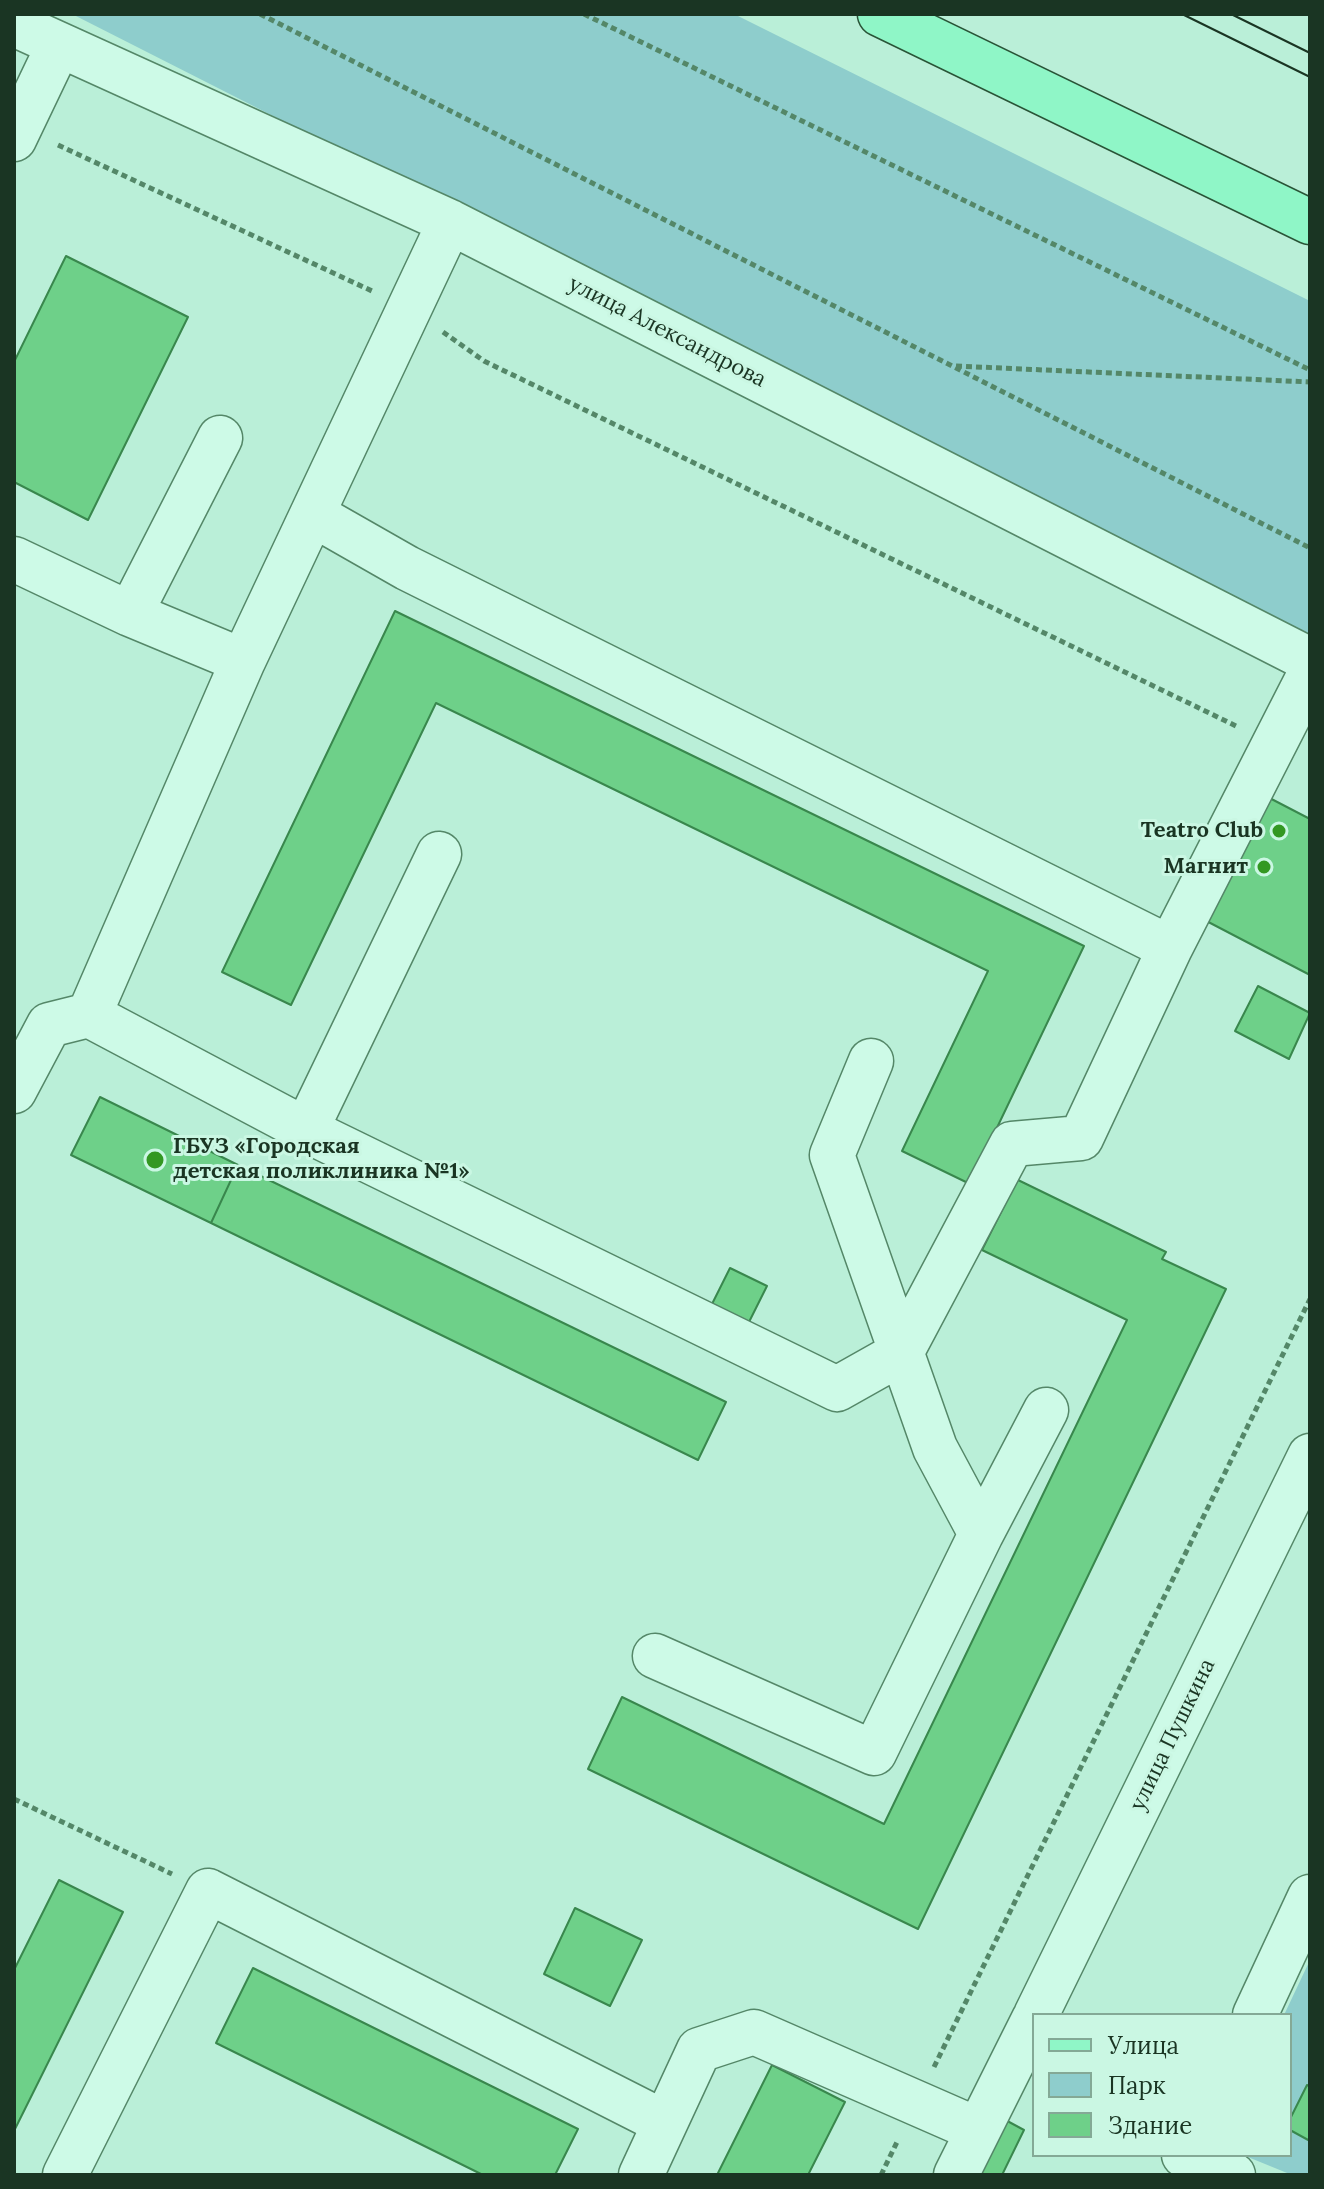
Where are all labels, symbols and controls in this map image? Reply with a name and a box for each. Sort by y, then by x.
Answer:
street label: улица Александрова [564,271,770,393]
place label: Teatro Club [1141,818,1263,844]
marker: Teatro Club [1270,822,1288,840]
place label: Магнит [1164,854,1248,880]
marker: Магнит [1255,858,1273,876]
place label: ГБУЗ «Городская детская поликлиника №1» [173,1134,469,1186]
marker: ГБУЗ «Городская детская поликлиника №1» [144,1149,166,1171]
street label: улица Пушкина [1125,1655,1221,1815]
legend [1032,2013,1292,2157]
text: Улица [1108,2030,1179,2061]
text: Парк [1108,2070,1166,2101]
text: Здание [1108,2110,1192,2141]

